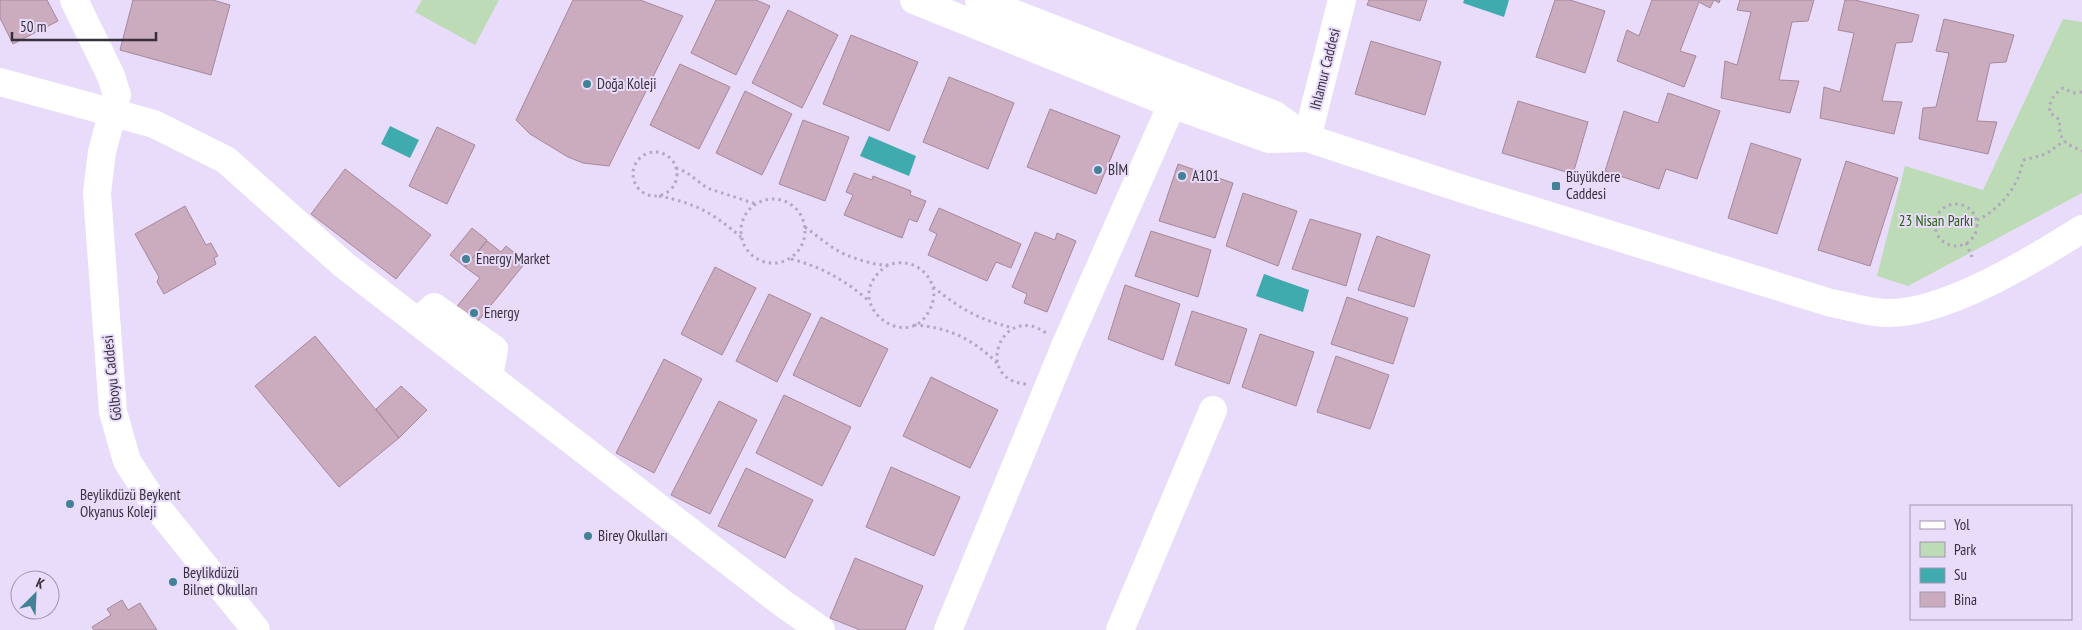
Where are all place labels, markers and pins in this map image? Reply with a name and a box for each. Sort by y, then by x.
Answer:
place label: Doğa Koleji [597,74,656,93]
marker: Doğa Koleji [581,78,593,90]
place label: BİM [1108,160,1128,179]
marker: BİM [1092,164,1104,176]
place label: A101 [1192,166,1219,185]
place label: Büyükdere Caddesi [1566,167,1621,203]
marker: A101 [1176,170,1188,182]
marker: Büyükdere Caddesi [1550,180,1562,192]
place label: Energy Market [476,249,550,268]
marker: Energy Market [460,253,472,265]
place label: Energy [484,303,520,322]
marker: Energy [468,307,480,319]
place label: Beylikdüzü Beykent Okyanus Koleji [80,485,181,521]
marker: Beylikdüzü Beykent Okyanus Koleji [64,498,76,510]
place label: Birey Okulları [598,526,668,545]
marker: Birey Okulları [582,530,594,542]
place label: Beylikdüzü Bilnet Okulları [183,563,258,599]
marker: Beylikdüzü Bilnet Okulları [167,576,179,588]

